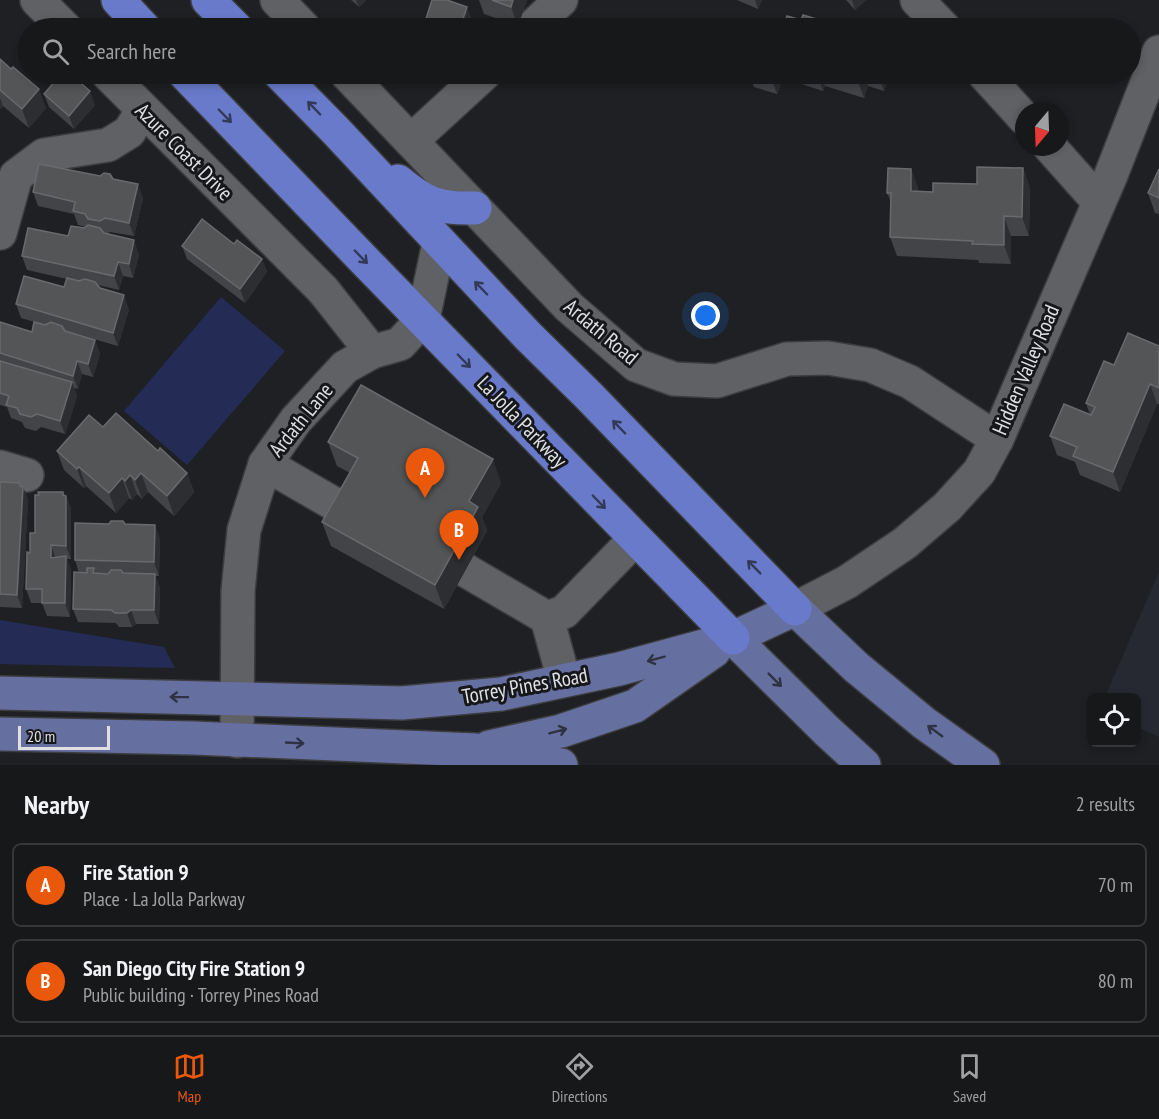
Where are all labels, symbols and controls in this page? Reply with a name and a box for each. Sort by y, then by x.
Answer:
search box [18,18,1141,84]
icon: search [39,35,72,68]
text: Search here [87,37,176,65]
street label: Azure Coast Drive [130,97,239,206]
one-way arrow [307,100,321,115]
north arrow [1015,102,1069,156]
one-way arrow [218,109,233,124]
one-way arrow [353,249,368,264]
one-way arrow [474,280,489,295]
street label: Ardath Road [559,293,644,370]
your location [691,301,720,330]
street label: Hidden Valley Road [986,301,1065,439]
one-way arrow [456,353,470,368]
street label: La Jolla Parkway [472,370,573,474]
street label: Ardath Lane [263,377,339,462]
one-way arrow [611,419,626,434]
pin: A [406,448,444,498]
one-way arrow [591,494,606,509]
pin: B [440,510,478,560]
one-way arrow [746,560,761,575]
one-way arrow [647,653,666,665]
street label: Torrey Pines Road [460,661,590,710]
one-way arrow [767,672,782,687]
one-way arrow [169,691,189,703]
map controls [1087,693,1141,747]
button: locate [1087,693,1141,747]
scale bar [18,723,110,750]
one-way arrow [548,724,567,736]
one-way arrow [928,725,944,737]
text: 20 m [27,726,55,746]
one-way arrow [285,738,305,749]
text: Nearby [24,788,89,821]
text: 2 results [1076,791,1135,817]
text: Fire Station 9 [83,858,189,886]
text: A [40,872,51,898]
text: 70 m [1098,872,1133,898]
text: Place · La Jolla Parkway [83,886,245,912]
text: San Diego City Fire Station 9 [83,954,305,982]
text: B [41,968,50,994]
text: 80 m [1098,968,1133,994]
text: Public building · Torrey Pines Road [83,982,319,1008]
tab: Map [173,1050,206,1106]
tab: Directions [552,1050,607,1106]
tab: Saved [953,1050,986,1106]

